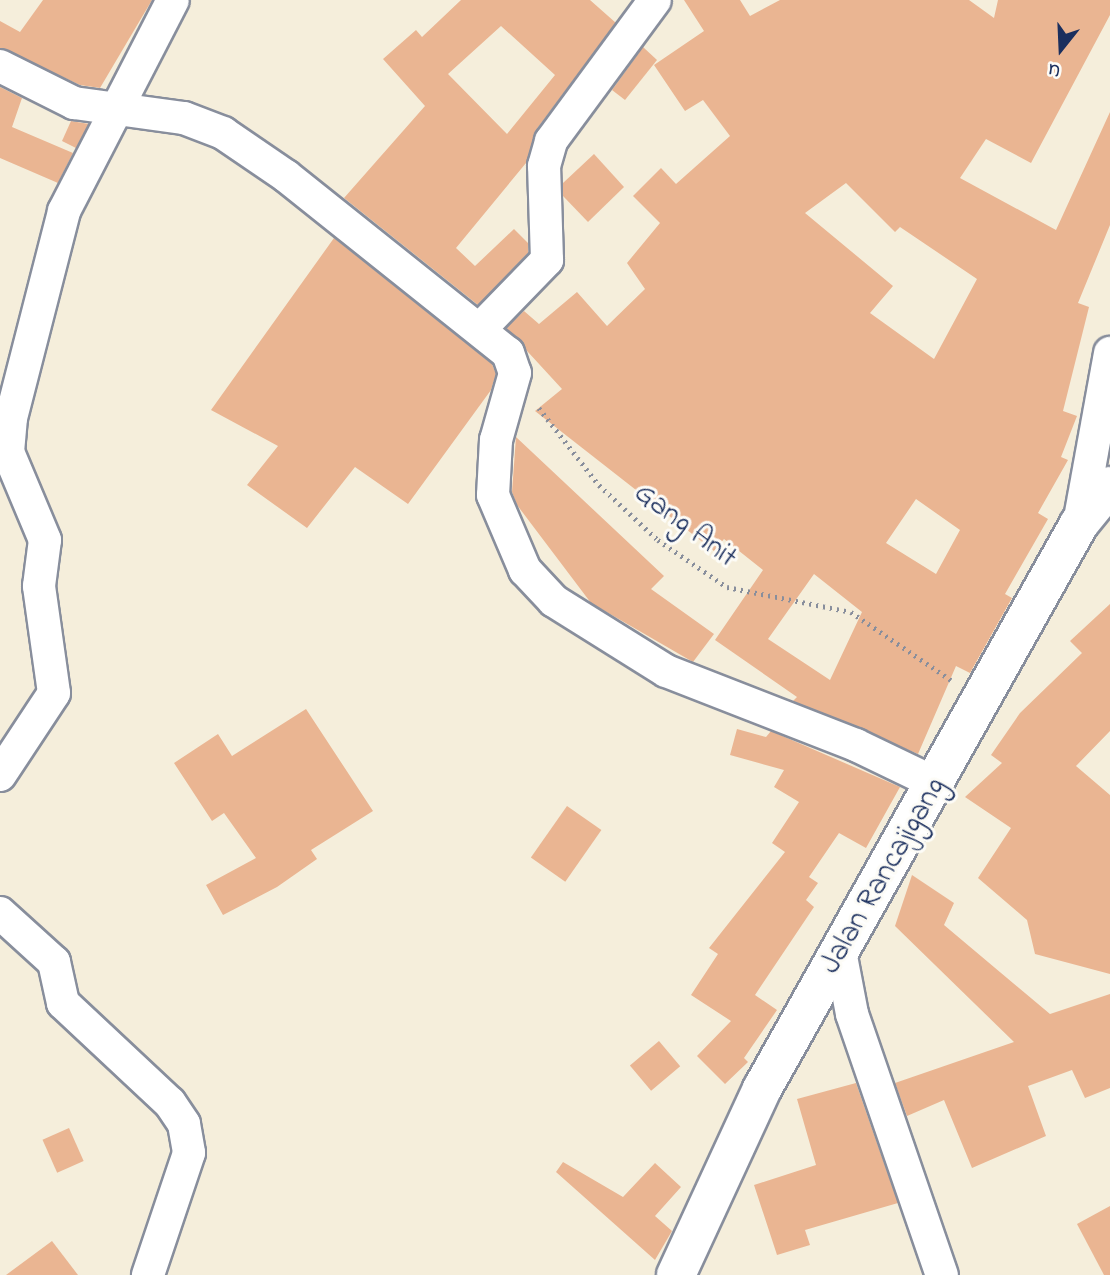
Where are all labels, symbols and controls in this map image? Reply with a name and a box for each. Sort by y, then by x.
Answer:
north arrow [1026,14,1096,84]
text: U [1044,55,1064,84]
street label: Gang Anit [626,476,744,576]
street label: Jalan Rancajigang [813,771,955,981]

